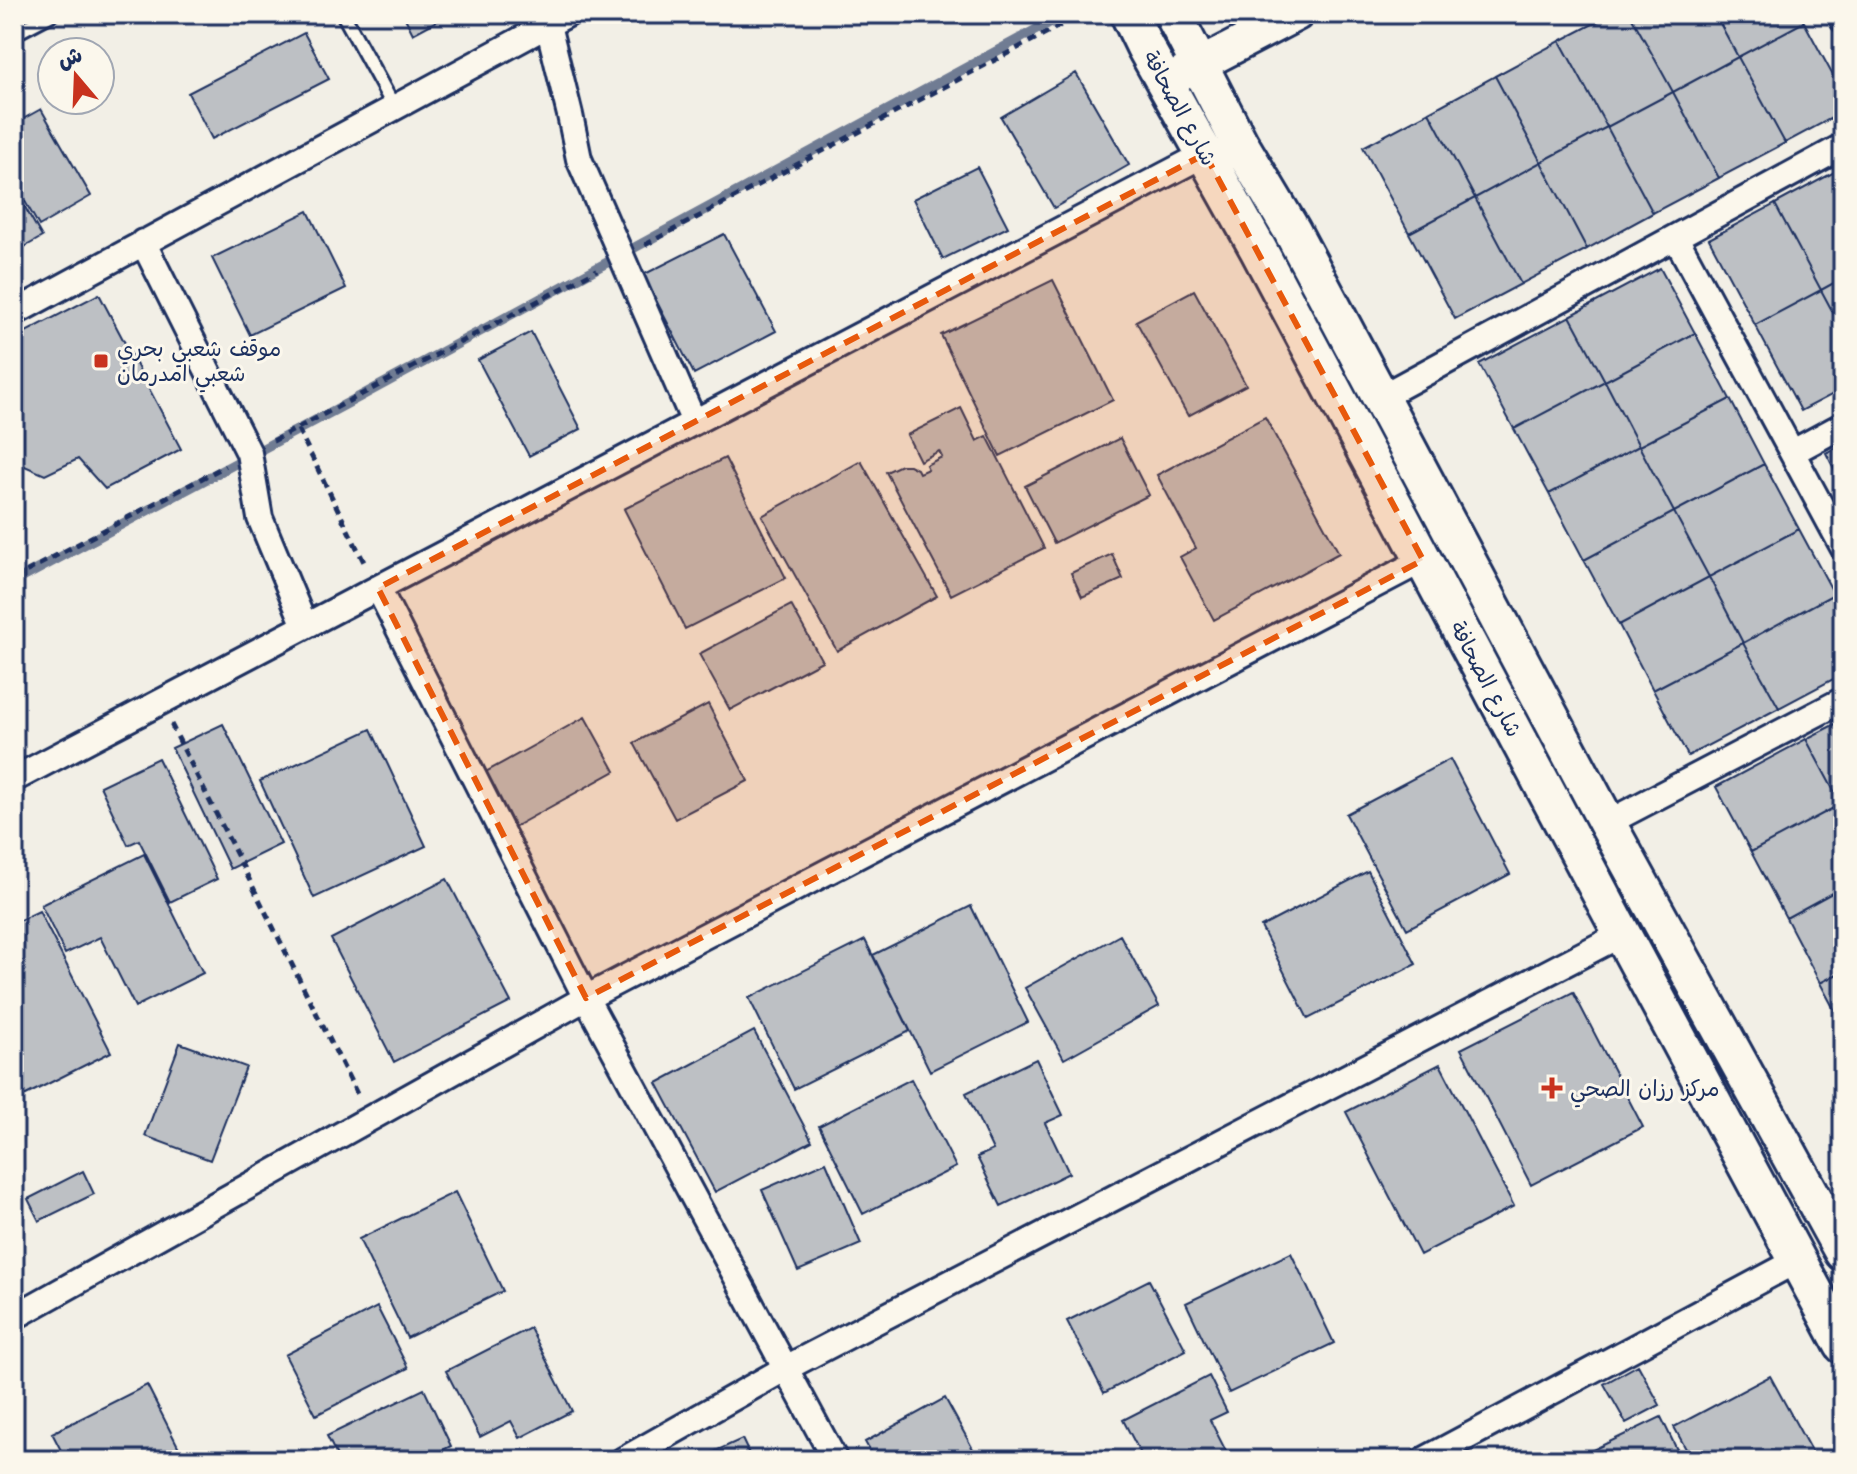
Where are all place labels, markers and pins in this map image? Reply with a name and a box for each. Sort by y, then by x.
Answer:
place label: موقف شعبي بحري شعبي امدرمان [117,334,281,393]
marker: موقف شعبي بحري شعبي امدرمان [92,352,110,370]
place label: مركز رزان الصحي [1570,1074,1720,1108]
marker: مركز رزان الصحي [1541,1077,1563,1099]

